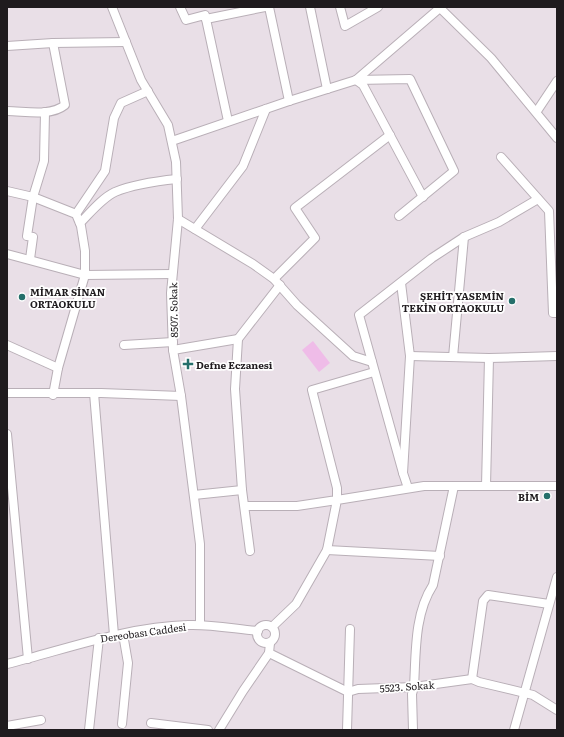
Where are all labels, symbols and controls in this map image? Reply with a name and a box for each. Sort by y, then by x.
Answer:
street label: 8507. Sokak [165,281,181,338]
place label: MİMAR SİNAN ORTAOKULU [30,284,105,311]
place label: ŞEHİT YASEMİN TEKİN ORTAOKULU [402,288,504,315]
marker: MİMAR SİNAN ORTAOKULU [17,292,27,302]
marker: ŞEHİT YASEMİN TEKİN ORTAOKULU [507,296,517,306]
place label: Defne Eczanesi [196,357,273,372]
marker: Defne Eczanesi [183,359,193,369]
place label: BİM [518,489,539,504]
marker: BİM [542,491,552,501]
street label: Dereobası Caddesi [99,618,188,645]
street label: 5523. Sokak [379,677,436,695]

